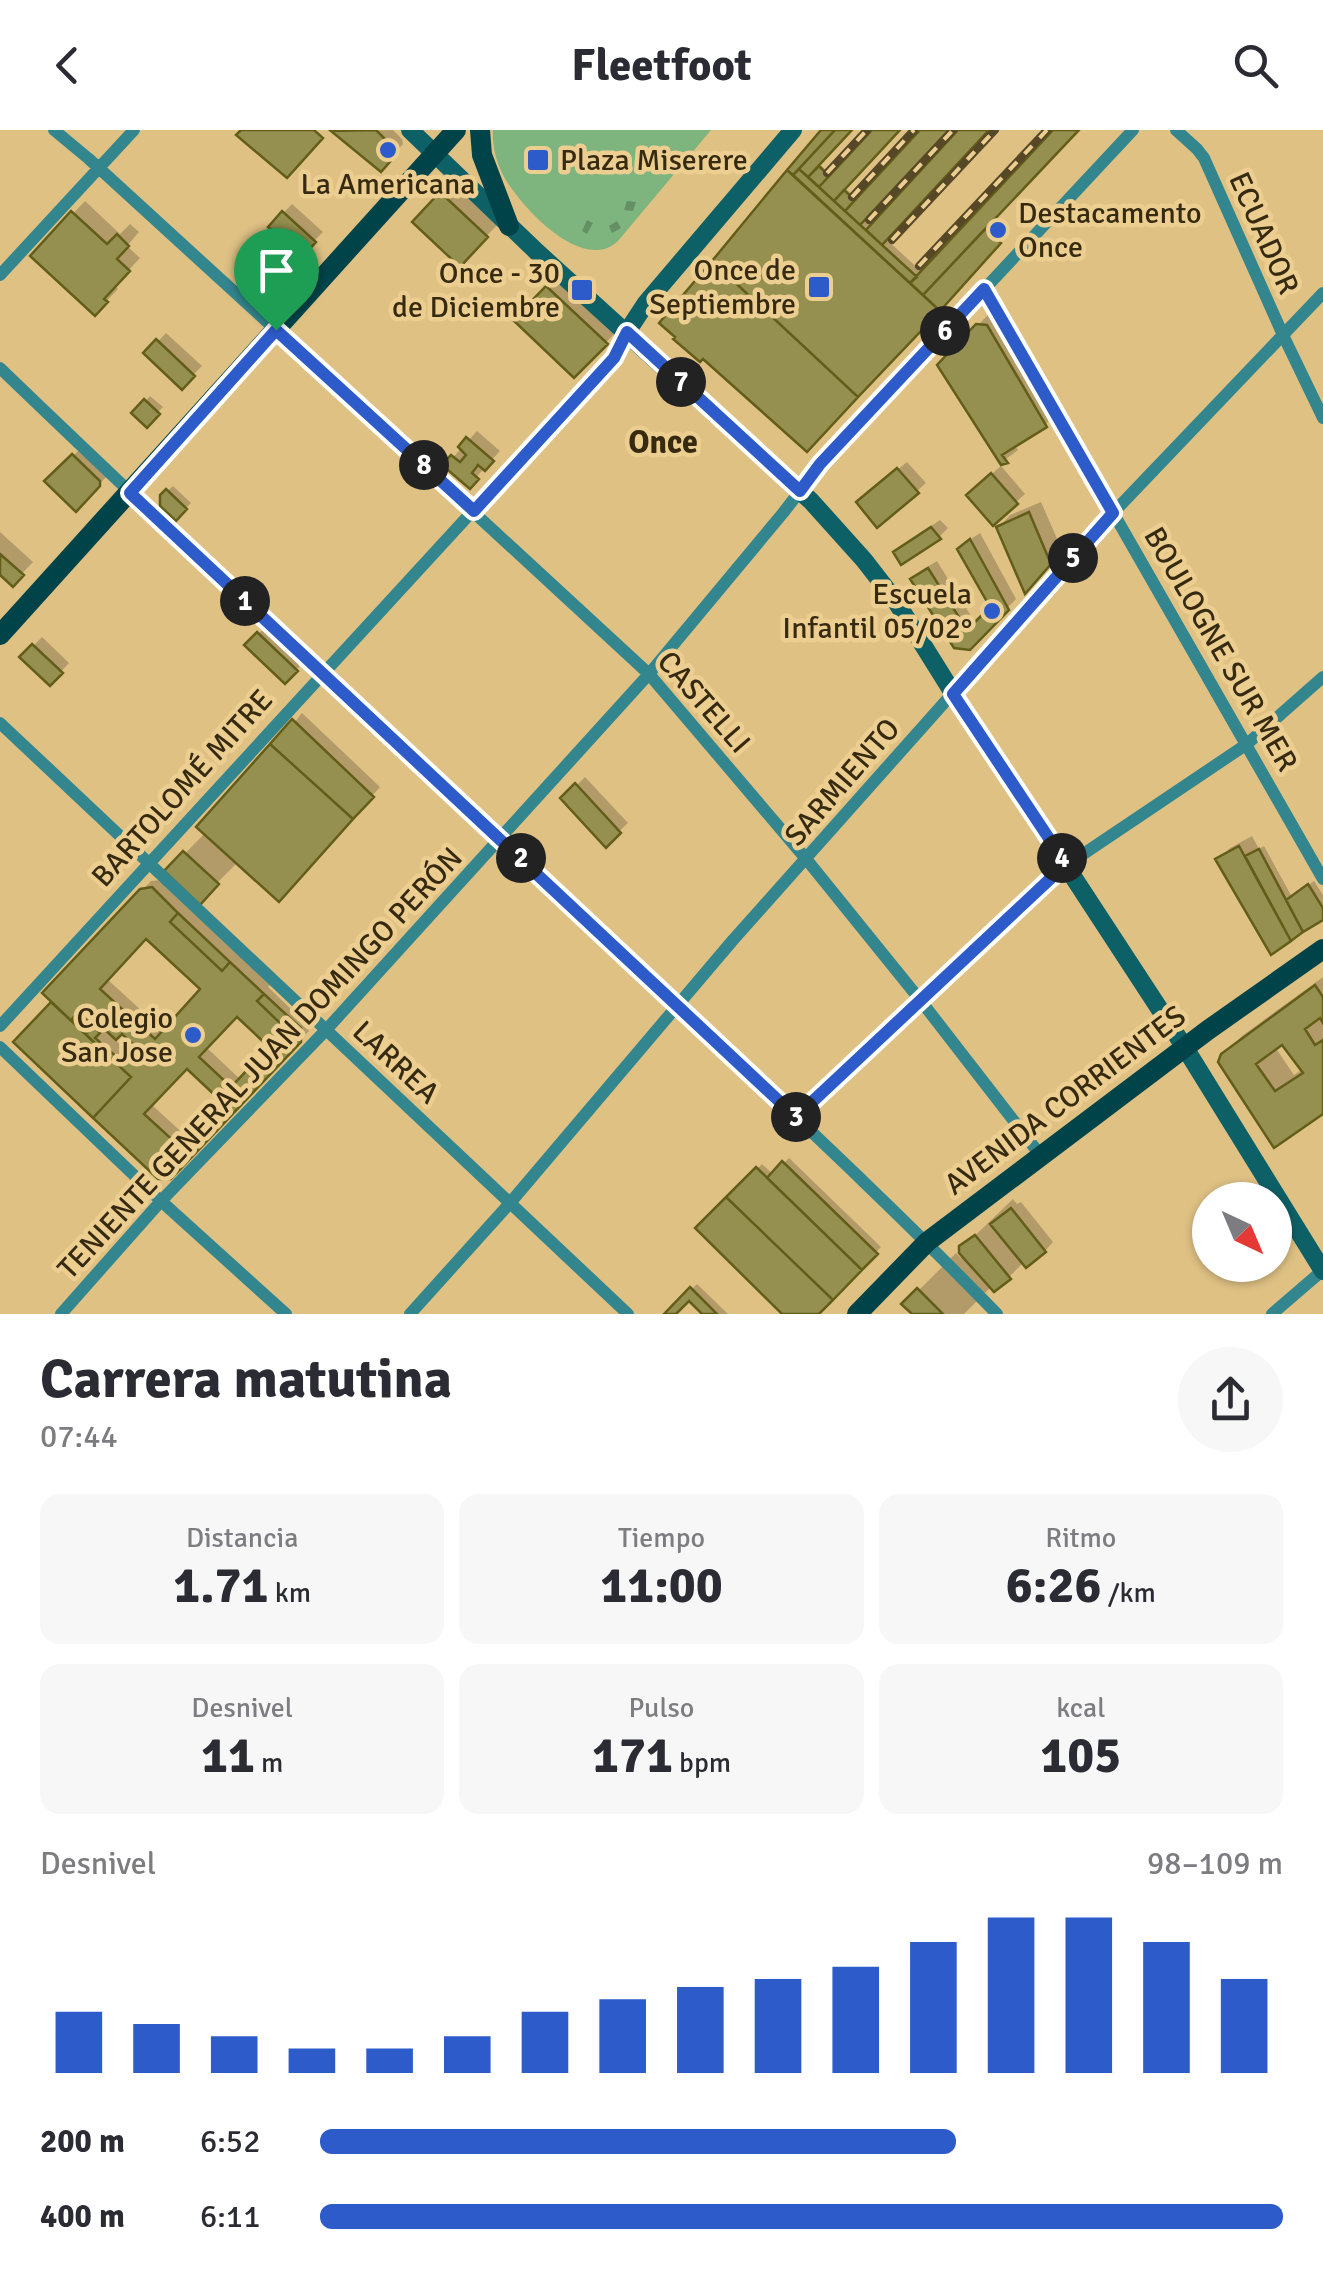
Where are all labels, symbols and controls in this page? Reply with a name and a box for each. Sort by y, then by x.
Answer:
icon: back [40,38,95,93]
text: Fleetfoot [571,38,752,93]
icon: search [1228,38,1283,93]
marker: La Americana [377,139,399,161]
place label: Plaza Miserere [560,142,748,179]
marker: Plaza Miserere [525,147,551,173]
place label: La Americana [300,166,476,203]
street label: ECUADOR [1220,166,1307,300]
place label: Destacamento Once [1018,195,1202,266]
marker: Destacamento Once [987,219,1009,241]
pin [234,228,319,331]
icon: arrive [249,243,304,298]
place label: Once de Septiembre [649,252,796,323]
place label: Once - 30 de Diciembre [392,255,560,326]
marker: Once de Septiembre [806,274,832,300]
marker: Once - 30 de Diciembre [569,277,595,303]
pin: 6 [920,306,970,356]
text: 6 [937,314,953,348]
pin: 7 [656,357,706,407]
text: 7 [673,365,689,399]
district label: Once [628,423,698,462]
pin: 8 [399,440,449,490]
text: 8 [416,448,432,482]
street label: BOULOGNE SUR MER [1135,520,1306,778]
pin: 5 [1048,533,1098,583]
text: 5 [1065,541,1081,575]
pin: 1 [220,576,270,626]
place label: Escuela Infantil 05/02° [782,576,972,647]
text: 1 [237,584,253,618]
marker: Escuela Infantil 05/02° [981,600,1003,622]
street label: CASTELLI [649,644,758,761]
street label: BARTOLOMÉ MITRE [84,682,281,895]
street label: SARMIENTO [777,711,908,854]
pin: 2 [496,833,546,883]
pin: 4 [1037,833,1087,883]
street label: TENIENTE GENERAL JUAN DOMINGO PERÓN [50,840,471,1287]
text: 2 [513,841,529,875]
text: 4 [1054,841,1070,875]
street label: AVENIDA CORRIENTES [937,998,1193,1203]
place label: Colegio San Jose [61,1000,173,1071]
street label: LARREA [345,1013,447,1112]
marker: Colegio San Jose [182,1024,204,1046]
pin: 3 [771,1092,821,1142]
text: 3 [788,1100,804,1134]
north arrow [1192,1182,1292,1282]
map controls [1192,1182,1292,1282]
text: Carrera matutina [40,1345,452,1413]
button: share [1178,1347,1283,1452]
text: 07:44 [40,1417,118,1456]
text: Distancia [186,1521,298,1555]
text: Tiempo [618,1521,705,1555]
text: Ritmo [1045,1521,1116,1555]
text: 1.71 [173,1555,269,1617]
text: 11:00 [600,1555,723,1617]
text: 6:26 [1006,1555,1102,1617]
text: km [269,1576,311,1610]
text: /km [1102,1576,1156,1610]
text: Desnivel [191,1691,293,1725]
text: Pulso [629,1691,694,1725]
text: kcal [1056,1691,1105,1725]
text: 11 [201,1725,255,1787]
text: 171 [592,1725,673,1787]
text: 105 [1040,1725,1121,1787]
text: m [255,1746,283,1780]
text: bpm [673,1746,731,1780]
text: Desnivel [40,1844,156,1883]
text: 98–109 m [1147,1844,1283,1883]
text: 200 m [40,2122,125,2161]
text: 6:52 [200,2122,260,2161]
text: 400 m [40,2197,125,2236]
text: 6:11 [200,2197,260,2236]

